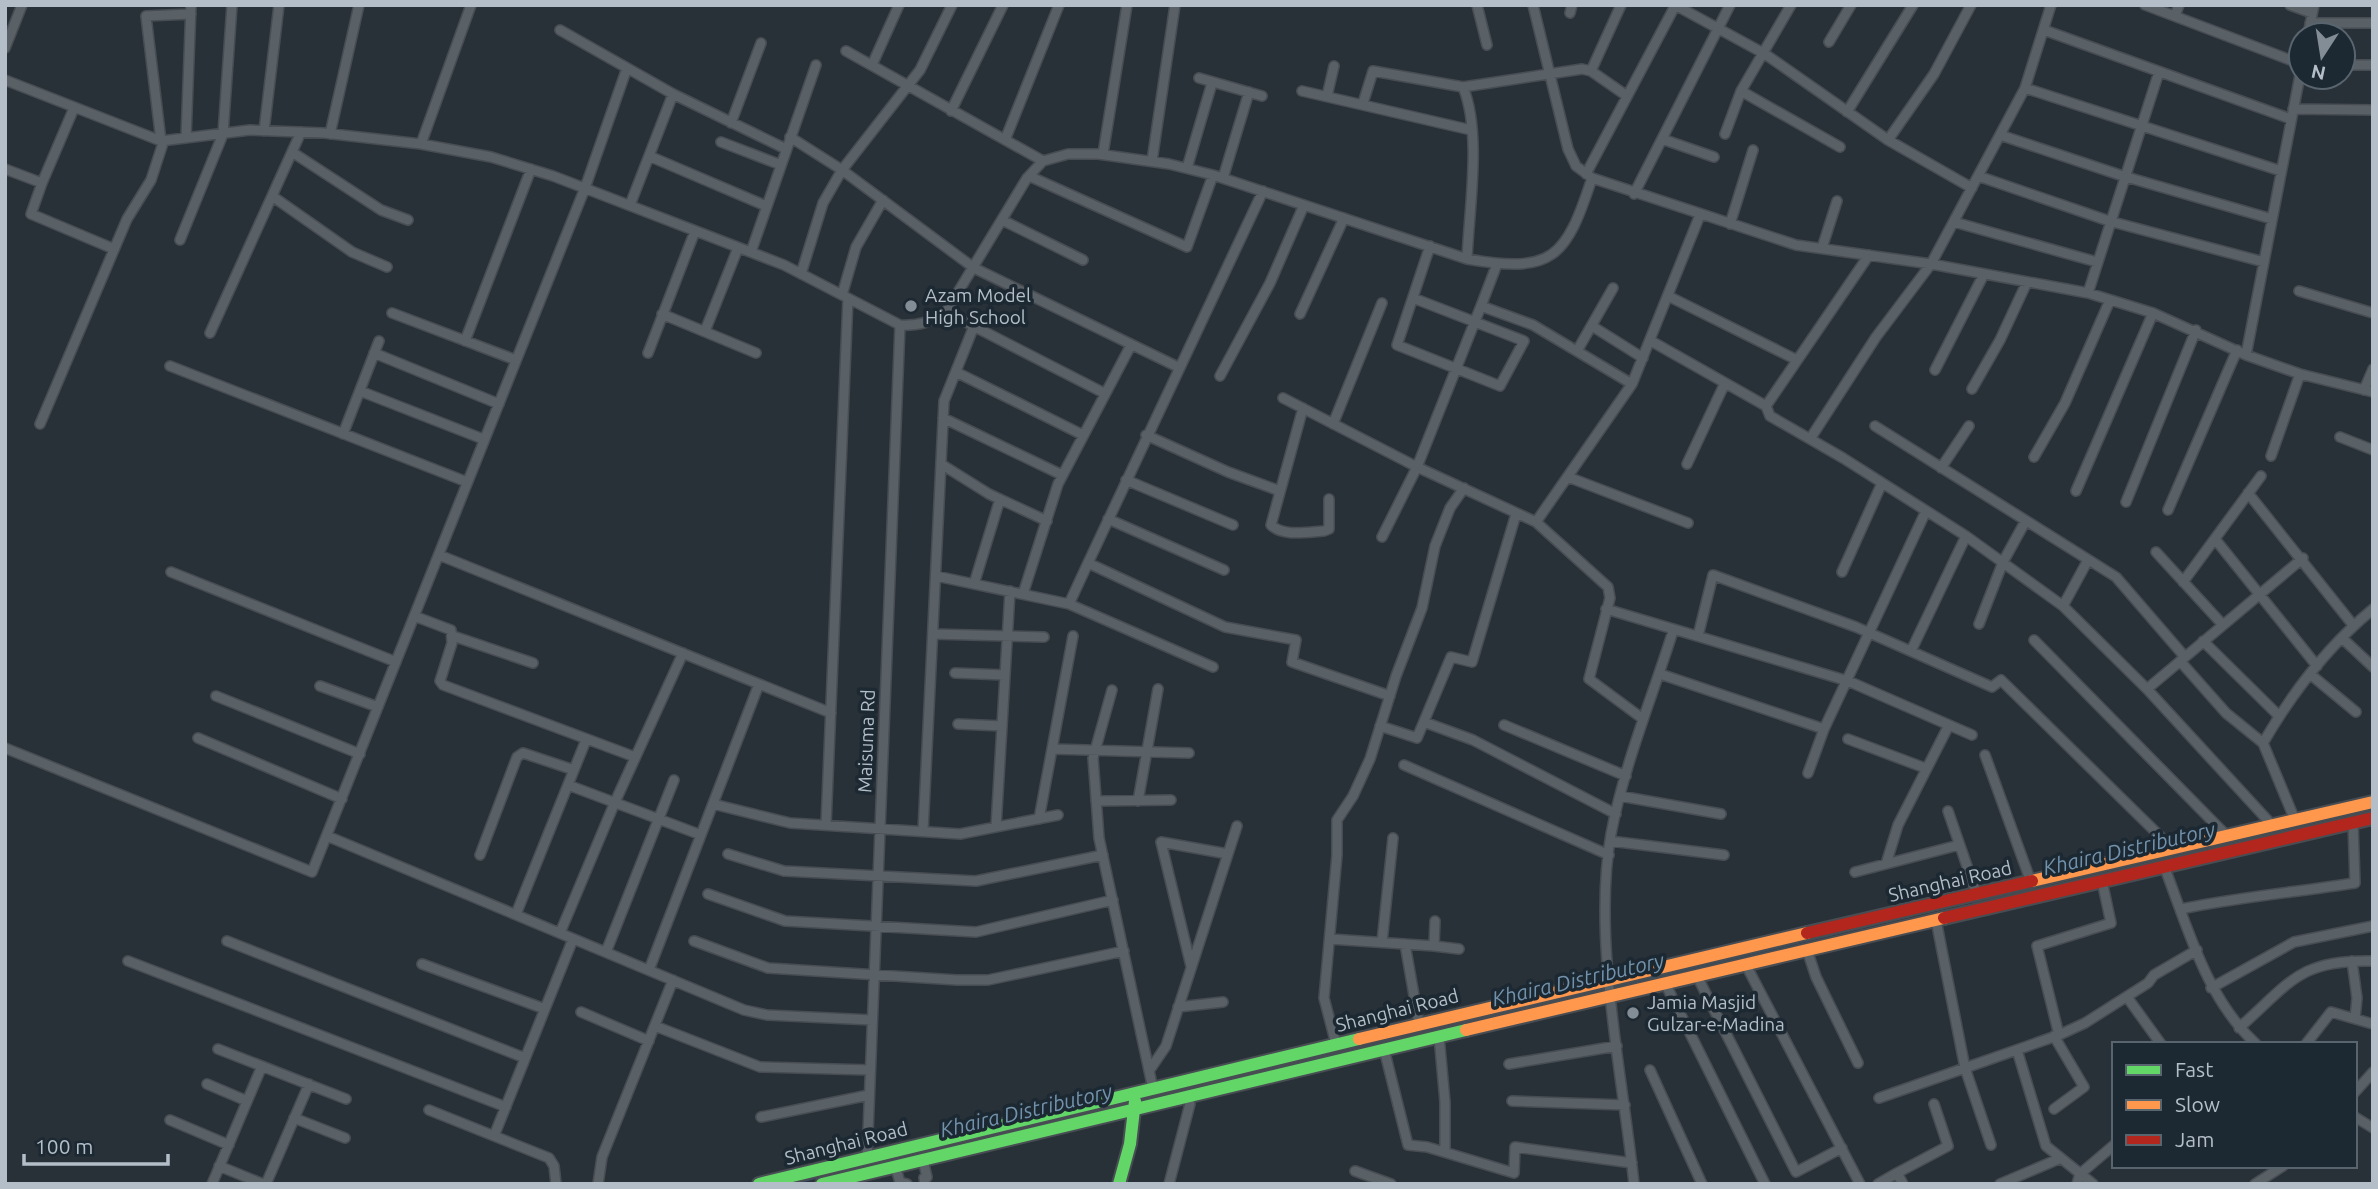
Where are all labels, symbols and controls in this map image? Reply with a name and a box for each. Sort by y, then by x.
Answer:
north arrow [2287,21,2357,91]
text: N [2309,60,2328,85]
place label: Azam Model High School [925,284,1031,328]
marker: Azam Model High School [903,298,919,314]
street label: Maisuma Rd [853,689,879,793]
water label: Khaira Distributory [2040,816,2218,879]
street label: Shanghai Road [1886,856,2014,906]
water label: Khaira Distributory [1489,947,1667,1010]
street label: Shanghai Road [1333,984,1461,1036]
place label: Jamia Masjid Gulzar-e-Madina [1647,991,1785,1035]
marker: Jamia Masjid Gulzar-e-Madina [1625,1005,1641,1021]
legend [2112,1042,2357,1168]
text: Fast [2175,1057,2213,1081]
water label: Khaira Distributory [937,1078,1115,1141]
text: Slow [2175,1092,2220,1116]
street label: Shanghai Road [782,1117,910,1169]
scale bar [24,1122,168,1166]
text: Jam [2175,1127,2214,1151]
text: 100 m [35,1134,93,1158]

